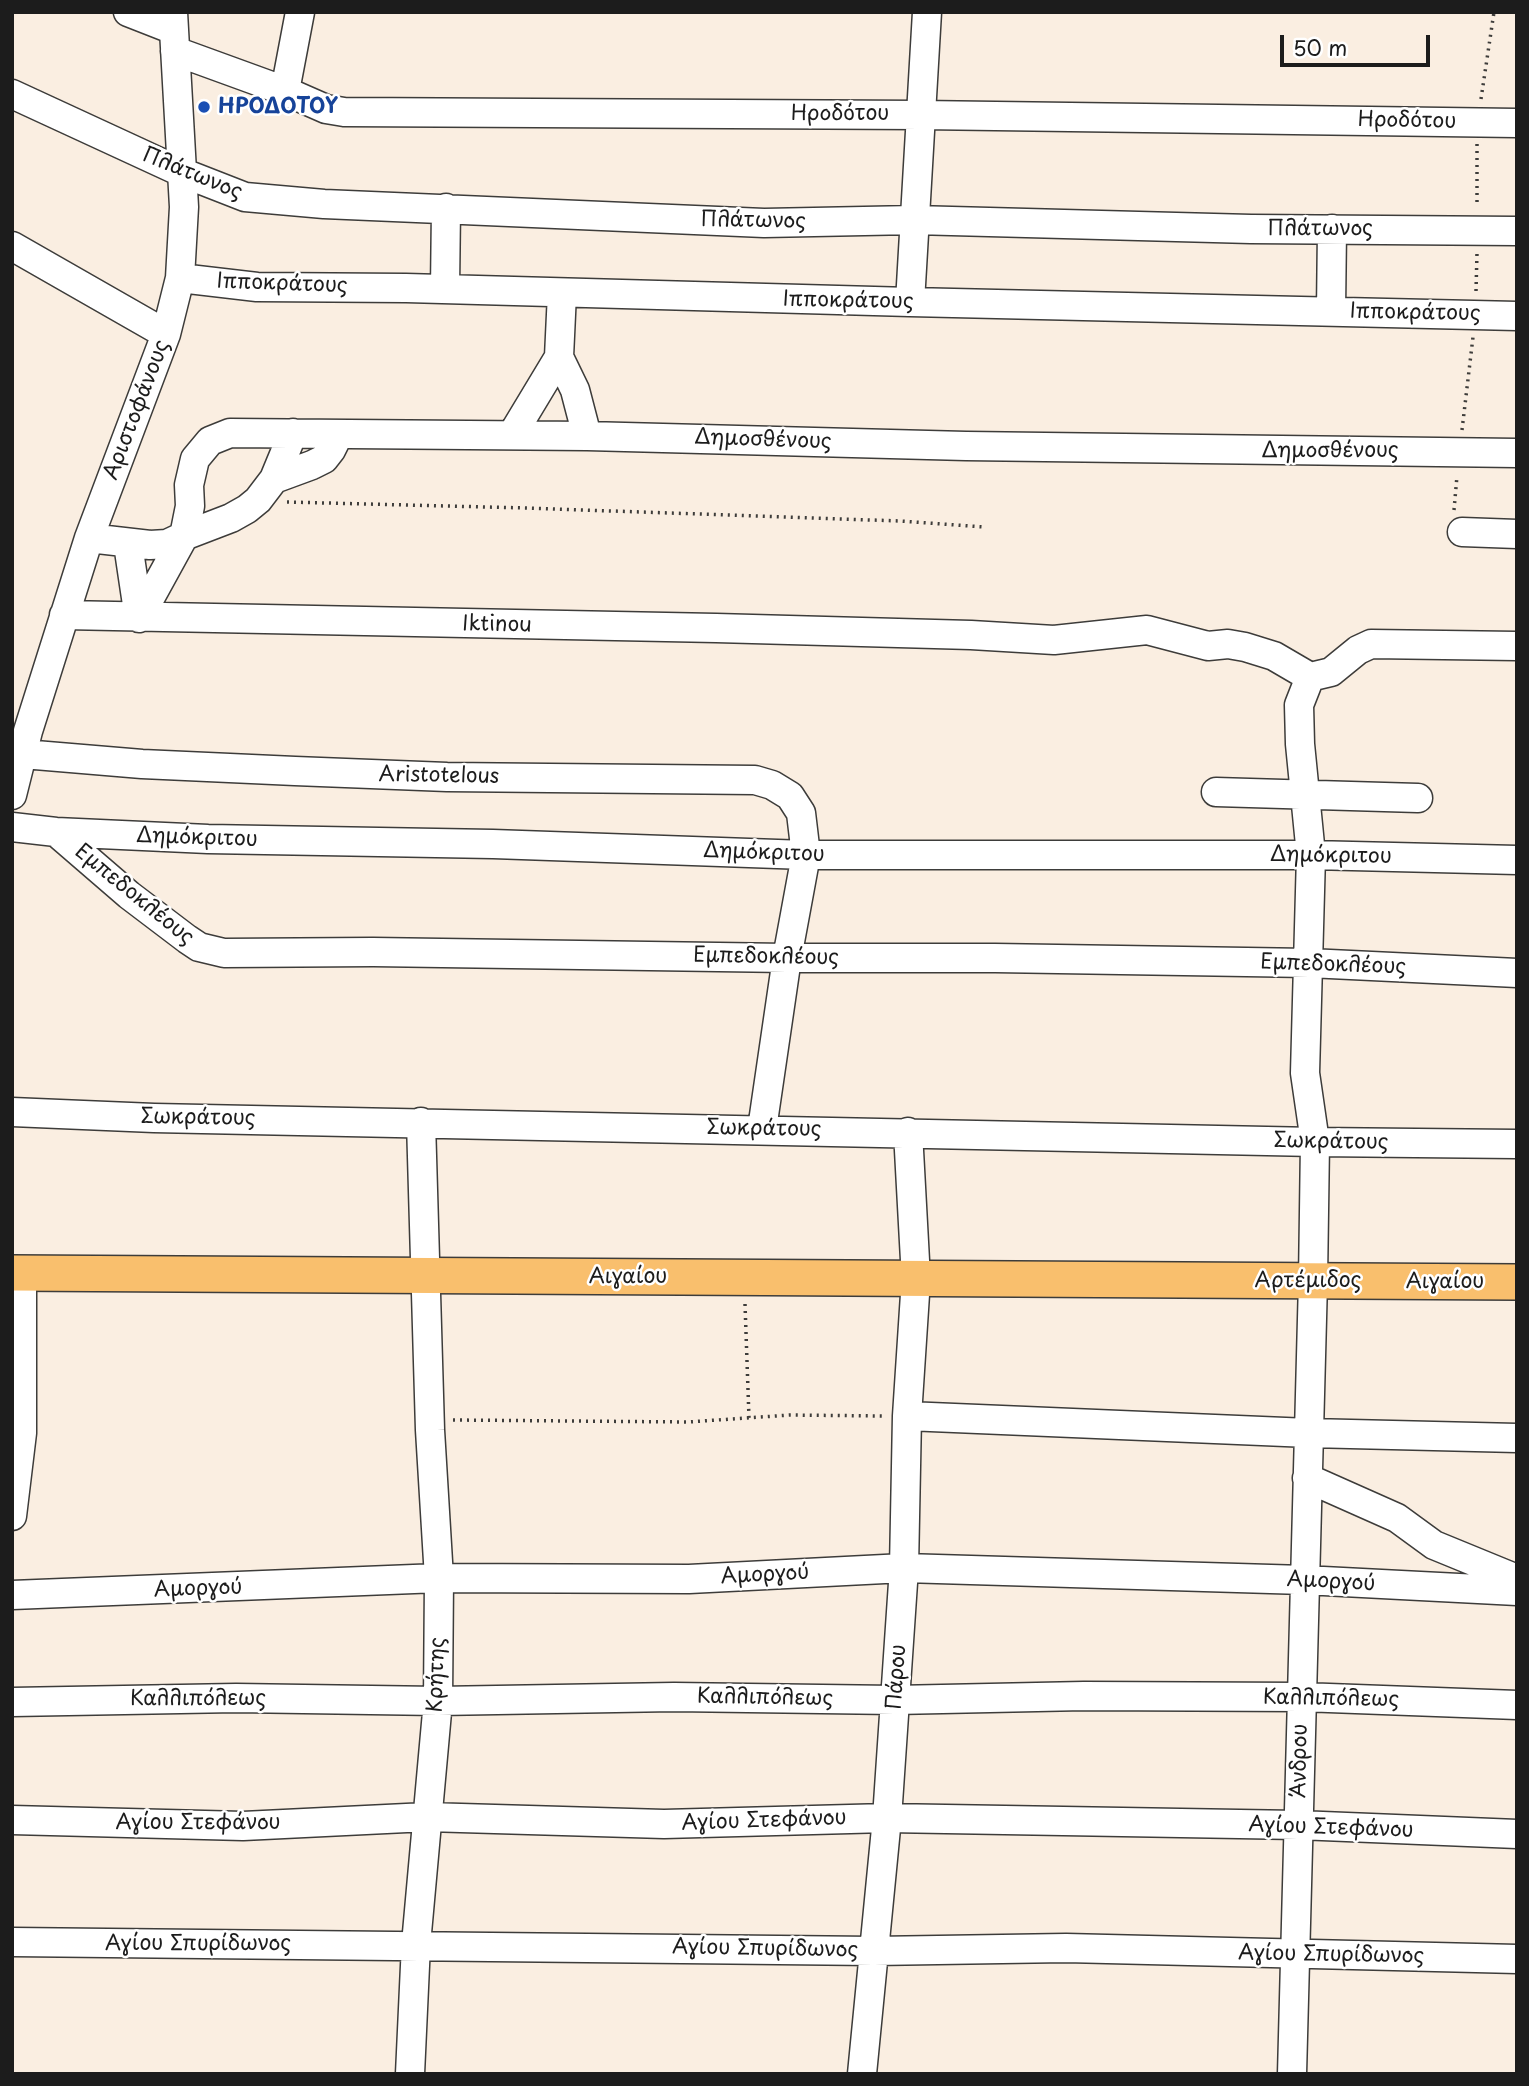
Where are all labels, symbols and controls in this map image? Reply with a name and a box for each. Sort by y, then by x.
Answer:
scale bar [1284,21,1434,65]
text: 50 m [1293,31,1347,63]
place label: ΗΡΟΔΟΤΟΥ [218,94,338,120]
marker: ΗΡΟΔΟΤΟΥ [196,99,212,115]
street label: Ηροδότου [791,101,889,127]
street label: Ηροδότου [1357,108,1457,134]
street label: Πλάτωνος [138,143,246,205]
street label: Πλάτωνος [700,207,806,235]
street label: Πλάτωνος [1267,216,1373,242]
street label: Ιπποκράτους [216,269,348,299]
street label: Ιπποκράτους [782,287,914,315]
street label: Ιπποκράτους [1349,299,1481,327]
street label: Αριστοφάνους [99,337,175,483]
street label: Δημοσθένους [694,425,832,455]
street label: Δημοσθένους [1261,438,1399,464]
street label: Iktinou [462,612,532,638]
street label: Aristotelous [378,762,500,790]
street label: Δημόκριτου [136,823,258,853]
street label: Δημόκριτου [703,838,825,868]
street label: Εμπεδοκλέους [69,839,199,951]
street label: Δημόκριτου [1270,842,1392,870]
street label: Εμπεδοκλέους [693,943,839,971]
street label: Εμπεδοκλέους [1260,950,1406,980]
street label: Σωκράτους [140,1104,256,1132]
street label: Σωκράτους [706,1115,822,1143]
street label: Σωκράτους [1273,1128,1389,1156]
street label: Αιγαίου [589,1264,667,1290]
street label: Αρτέμιδος [1255,1268,1361,1294]
street label: Αιγαίου [1406,1269,1484,1295]
street label: Αμοργού [720,1560,810,1590]
street label: Αμοργού [1286,1567,1376,1597]
street label: Αμοργού [153,1575,243,1603]
street label: Κρήτης [423,1637,451,1713]
street label: Πάρου [882,1643,912,1711]
street label: Καλλιπόλεως [697,1684,833,1712]
street label: Καλλιπόλεως [1263,1685,1399,1713]
street label: Καλλιπόλεως [130,1686,266,1712]
street label: Άνδρου [1287,1724,1313,1798]
street label: Αγίου Στεφάνου [681,1806,847,1836]
street label: Αγίου Στεφάνου [115,1810,281,1836]
street label: Αγίου Στεφάνου [1248,1813,1414,1843]
street label: Αγίου Σπυρίδωνος [105,1931,291,1957]
street label: Αγίου Σπυρίδωνος [672,1935,858,1963]
street label: Αγίου Σπυρίδωνος [1238,1941,1424,1969]

